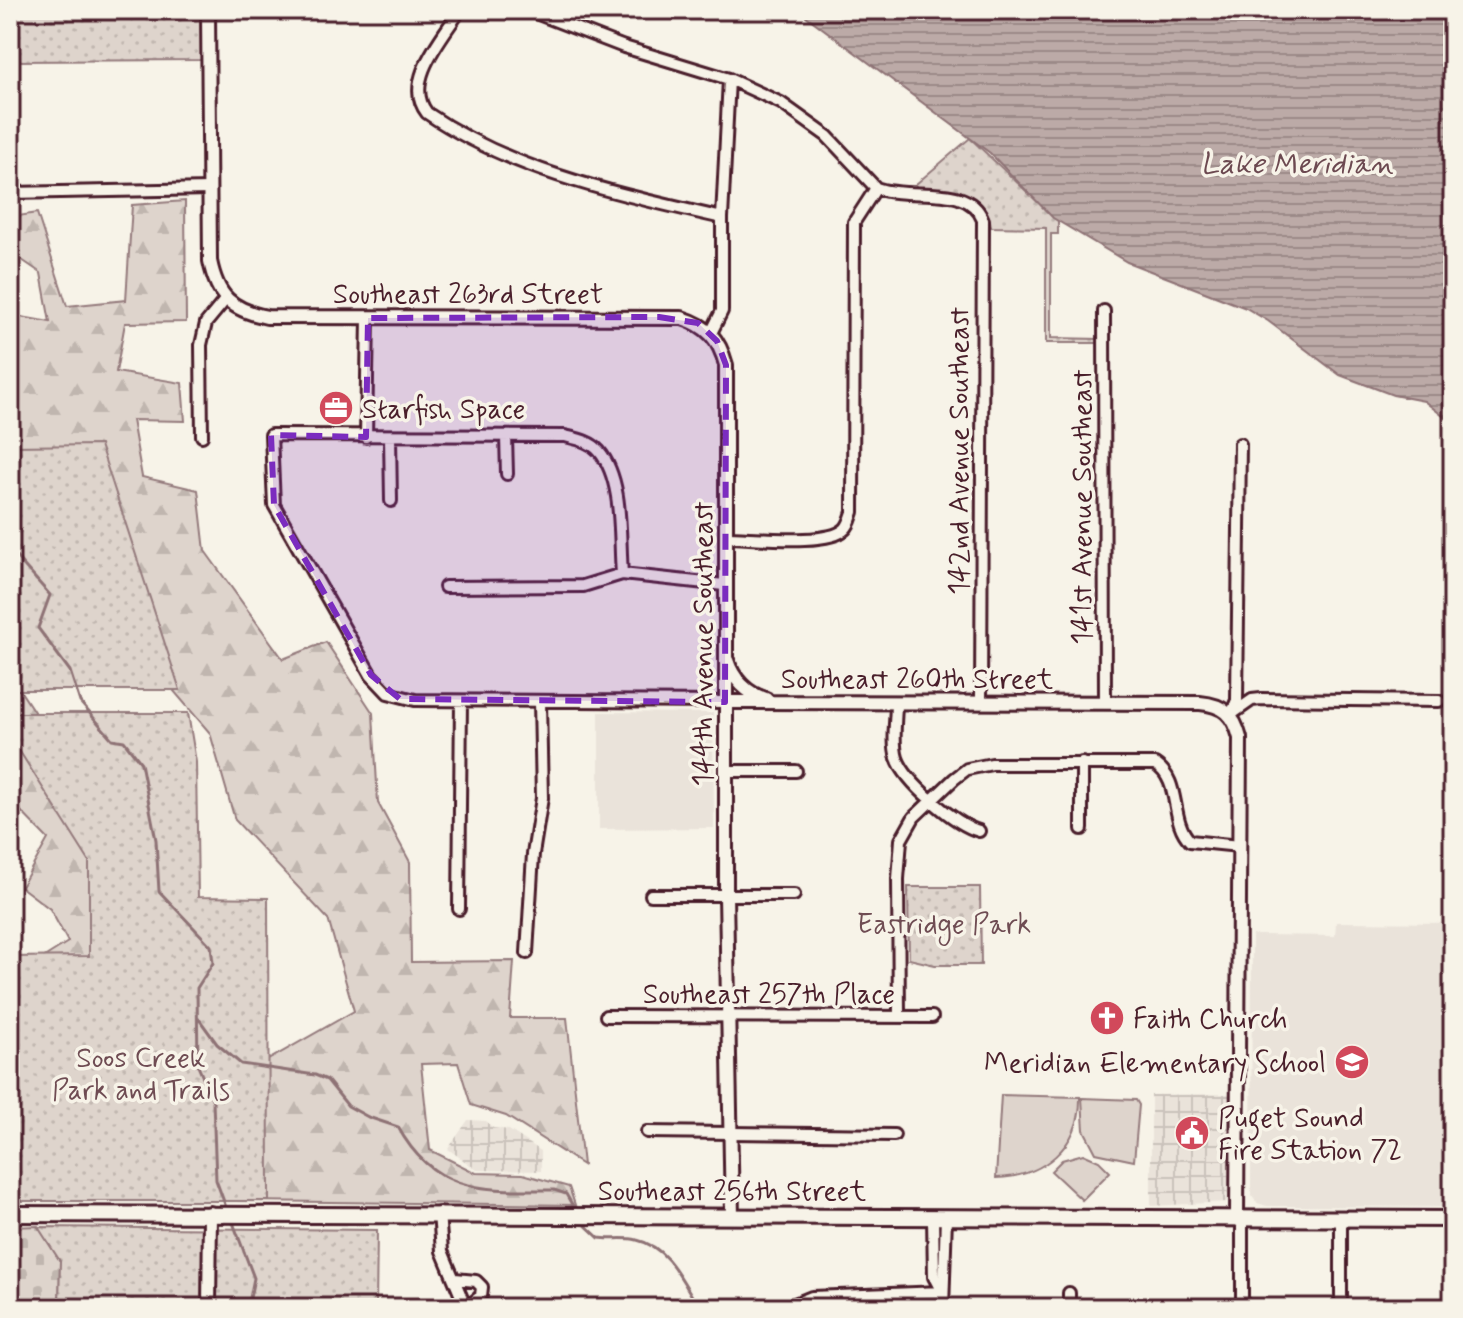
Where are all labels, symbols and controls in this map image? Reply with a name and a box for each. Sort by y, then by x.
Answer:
water label: Lake Meridian [1201,145,1394,184]
street label: Southeast 263rd Street [333,277,603,314]
street label: 142nd Avenue Southeast [942,306,979,595]
street label: 141st Avenue Southeast [1065,369,1102,645]
office icon: Starfish Space [317,389,355,427]
place label: Starfish Space [362,392,526,429]
street label: 144th Avenue Southeast [686,501,723,787]
street label: Southeast 260th Street [781,662,1054,699]
park label: Eastridge Park [857,907,1031,946]
street label: Southeast 257th Place [643,977,895,1014]
church icon: Faith Church [1088,999,1126,1037]
place label: Faith Church [1133,1002,1287,1039]
park label: Soos Creek Park and Trails [52,1041,230,1110]
school or university icon: Meridian Elementary School [1333,1043,1371,1081]
place label: Meridian Elementary School [984,1046,1326,1083]
place label: Puget Sound Fire Station 72 [1218,1101,1402,1170]
public building icon: Puget Sound Fire Station 72 [1173,1114,1211,1152]
street label: Southeast 256th Street [598,1174,867,1211]

